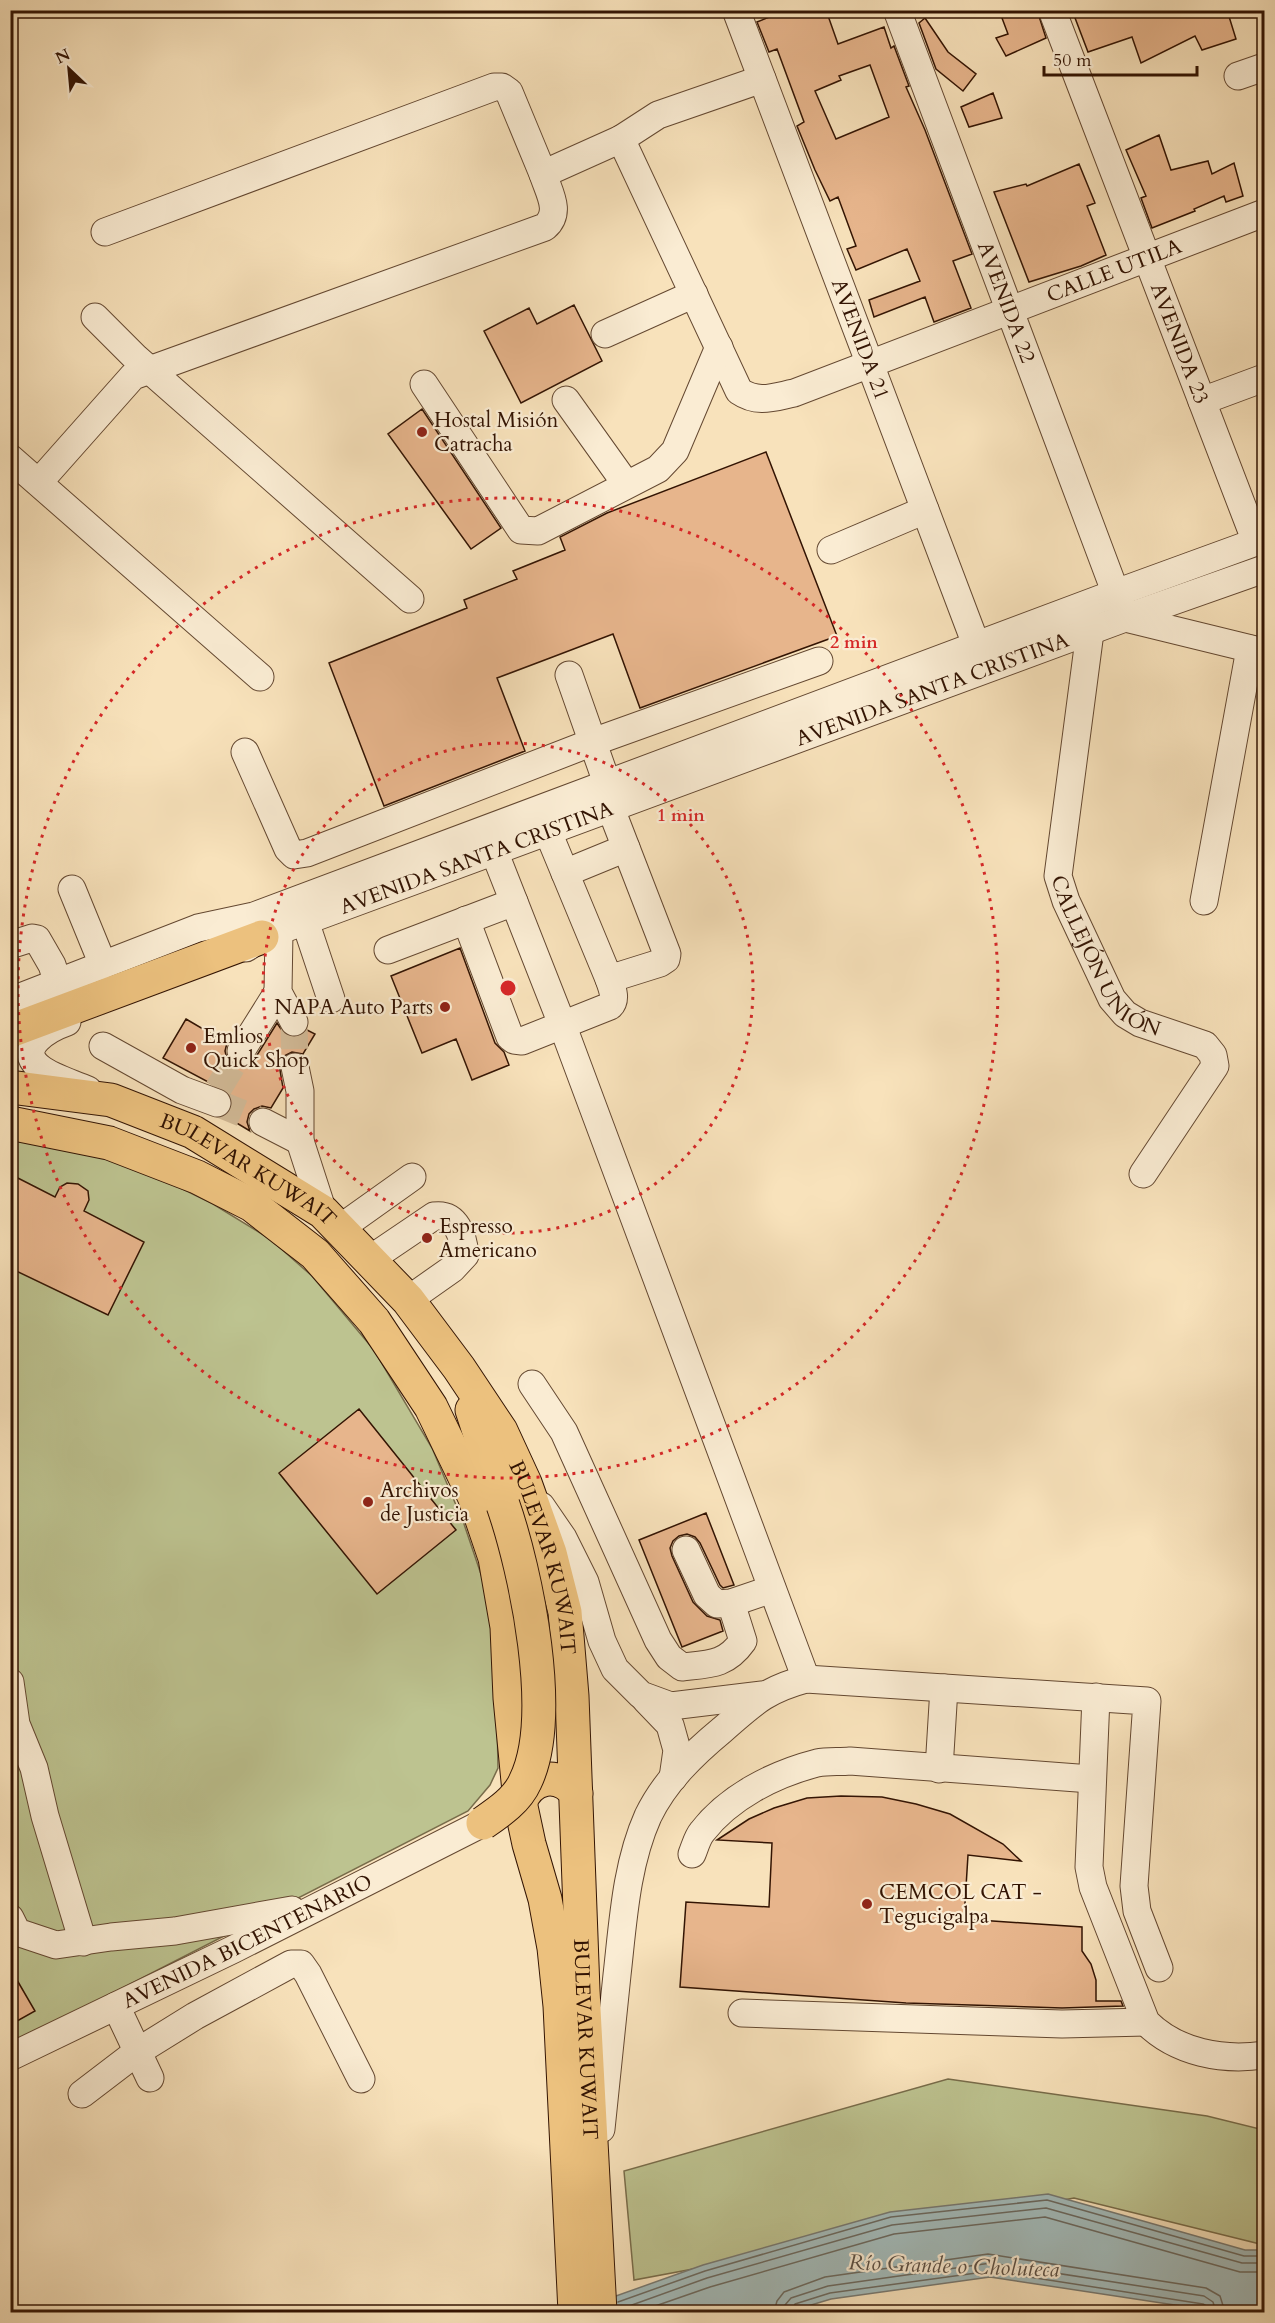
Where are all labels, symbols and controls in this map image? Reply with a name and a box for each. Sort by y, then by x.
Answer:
north arrow [39,39,99,99]
scale bar [1044,39,1197,77]
text: N [52,43,74,69]
text: 50 m [1053,48,1092,73]
street label: CALLE UTILA [1042,231,1186,309]
street label: AVENIDA 22 [971,237,1043,367]
street label: AVENIDA 21 [824,274,897,404]
street label: AVENIDA 23 [1143,279,1216,408]
place label: Hostal Misión Catracha [434,406,559,459]
marker: Hostal Misión Catracha [415,425,429,439]
street label: AVENIDA SANTA CRISTINA [792,625,1073,753]
text: 2 min [830,630,878,655]
street label: AVENIDA SANTA CRISTINA [336,794,617,921]
text: 1 min [657,803,705,828]
street label: CALLEJÓN UNIÓN [1044,871,1165,1043]
centre of rings [498,978,518,998]
place label: NAPA Auto Parts [274,993,433,1022]
marker: NAPA Auto Parts [438,1000,452,1014]
place label: Emlios Quick Shop [203,1022,310,1075]
marker: Emlios Quick Shop [184,1041,198,1055]
street label: BULEVAR KUWAIT [156,1106,343,1232]
place label: Espresso Americano [439,1212,537,1265]
marker: Espresso Americano [420,1231,434,1245]
street label: BULEVAR KUWAIT [502,1456,583,1656]
place label: Archivos de Justicia [380,1476,469,1529]
marker: Archivos de Justicia [361,1495,375,1509]
street label: AVENIDA BICENTENARIO [117,1867,377,2015]
place label: CEMCOL CAT - Tegucigalpa [879,1878,1042,1931]
marker: CEMCOL CAT - Tegucigalpa [860,1897,874,1911]
street label: BULEVAR KUWAIT [567,1938,605,2141]
water label: Río Grande o Choluteca [848,2247,1060,2285]

